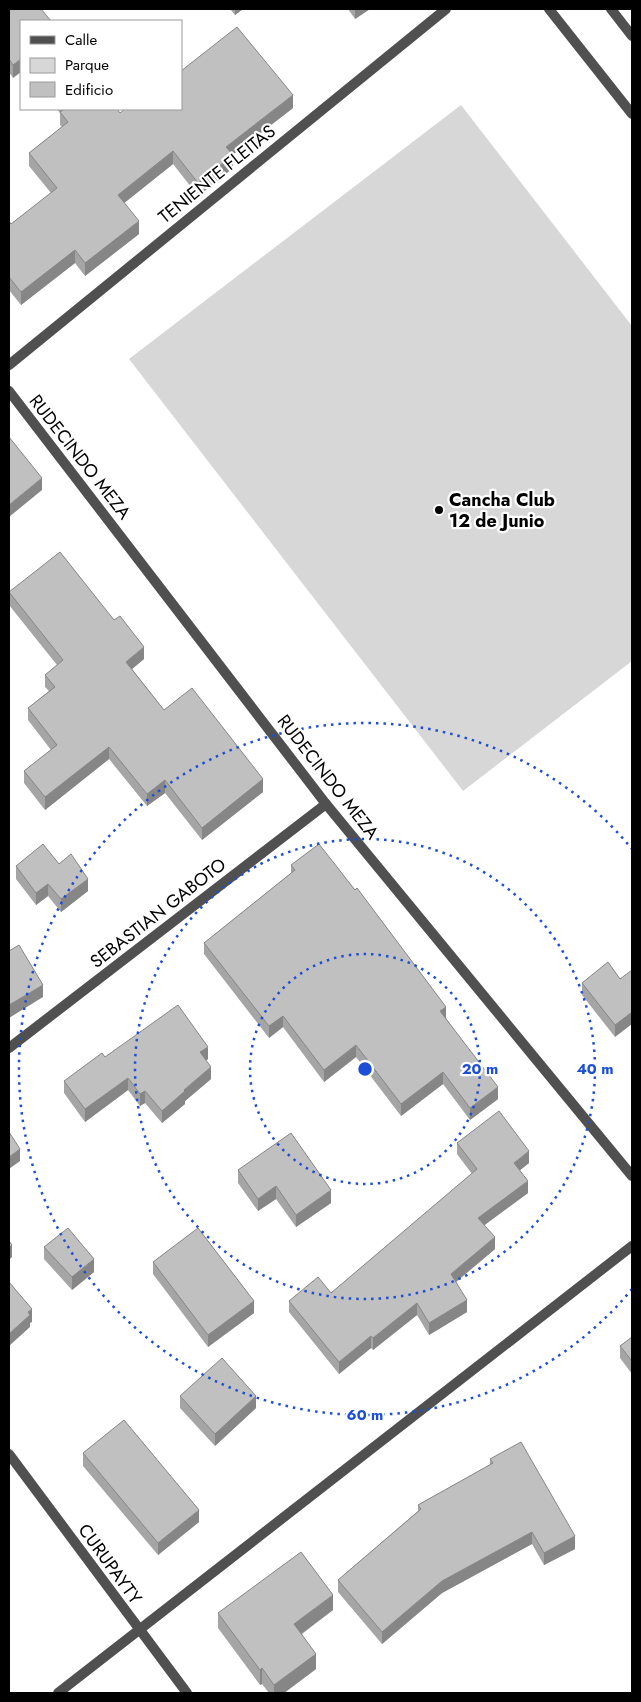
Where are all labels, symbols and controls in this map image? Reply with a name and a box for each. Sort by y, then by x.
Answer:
legend [20,20,182,110]
text: Calle [65,29,97,51]
text: Parque [65,54,109,76]
text: Edificio [65,79,113,101]
street label: TENIENTE FLEITAS [153,119,281,229]
street label: RUDECINDO MEZA [23,389,137,525]
place label: Cancha Club 12 de Junio [449,487,555,534]
marker: Cancha Club 12 de Junio [433,504,445,516]
street label: RUDECINDO MEZA [271,709,385,845]
street label: SEBASTIAN GABOTO [85,852,231,974]
text: 20 m [462,1058,498,1080]
text: 40 m [576,1058,614,1080]
centre of rings [356,1060,374,1078]
text: 60 m [347,1404,383,1426]
street label: CURUPAYTY [72,1518,149,1610]

